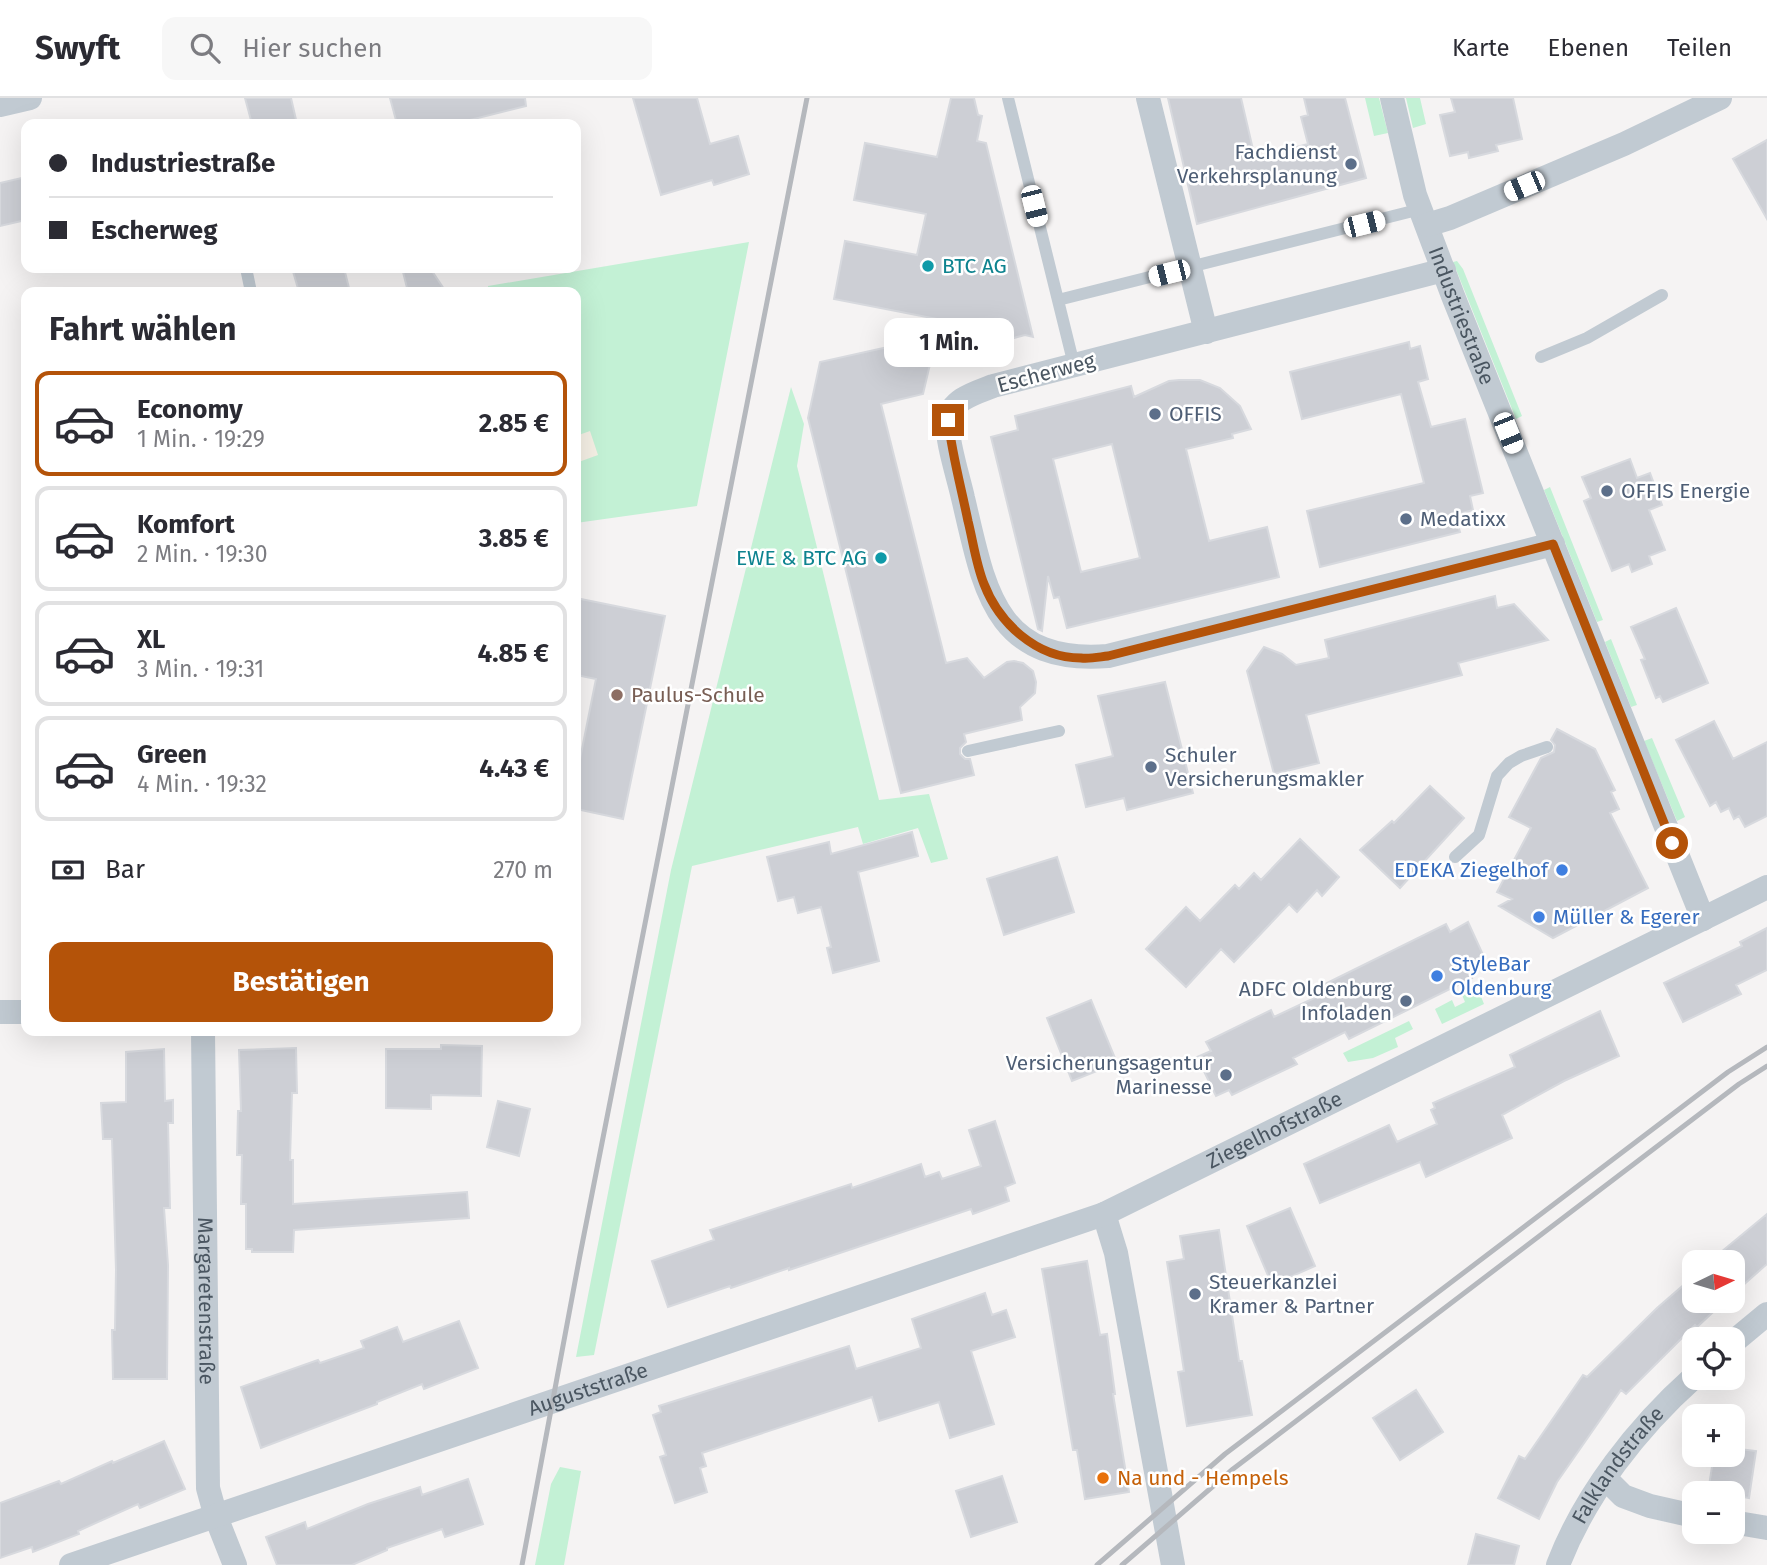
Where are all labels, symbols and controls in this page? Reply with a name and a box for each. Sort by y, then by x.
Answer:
search box [162,17,652,80]
text: Swyft [35,28,120,68]
icon: search [186,29,224,67]
text: Hier suchen [242,33,383,64]
text: Karte [1452,34,1510,62]
text: Ebenen [1548,34,1629,62]
text: Teilen [1667,34,1732,62]
place label: Fachdienst Verkehrsplanung [1177,139,1337,189]
text: Industriestraße [91,148,275,179]
marker: Fachdienst Verkehrsplanung [1343,156,1359,172]
car [1501,168,1548,204]
car [1019,183,1050,229]
car [1342,209,1387,239]
text: Escherweg [91,215,218,246]
street label: Industriestraße [1423,243,1500,389]
place label: BTC AG [942,253,1007,279]
marker: BTC AG [920,258,936,274]
car [1147,258,1192,288]
text: Fahrt wählen [49,310,236,348]
callout: 1 Min. [883,318,1013,368]
text: 1 Min. [919,328,979,356]
street label: Escherweg [994,347,1098,399]
icon: car [53,392,116,455]
text: Economy [137,394,243,425]
place label: OFFIS [1169,401,1222,427]
route end [932,404,964,436]
marker: OFFIS [1147,406,1163,422]
text: 2.85 € [479,408,549,439]
car [1491,410,1526,456]
text: 1 Min. · 19:29 [137,425,265,453]
place label: OFFIS Energie [1621,478,1750,504]
marker: OFFIS Energie [1599,483,1615,499]
place label: Medatixx [1420,506,1506,532]
icon: car [53,507,116,570]
text: Komfort [137,509,235,540]
marker: Medatixx [1398,511,1414,527]
text: 3.85 € [479,523,549,554]
text: 2 Min. · 19:30 [137,540,268,568]
place label: EWE & BTC AG [736,545,867,571]
marker: EWE & BTC AG [873,550,889,566]
icon: car [53,622,116,685]
text: XL [137,624,165,655]
text: 4.85 € [477,638,549,669]
text: 3 Min. · 19:31 [137,655,264,683]
place label: Paulus-Schule [631,682,765,708]
marker: Paulus-Schule [609,687,625,703]
icon: car [53,737,116,800]
text: Green [137,739,207,770]
place label: Schuler Versicherungsmakler [1165,742,1364,792]
text: 4.43 € [479,753,549,784]
marker: Schuler Versicherungsmakler [1143,759,1159,775]
text: 4 Min. · 19:32 [137,770,267,798]
route start [1656,827,1688,859]
icon: cash [49,851,87,889]
text: Bar [105,854,145,885]
text: 270 m [493,856,553,884]
place label: EDEKA Ziegelhof [1394,857,1550,883]
marker: EDEKA Ziegelhof [1554,862,1570,878]
place label: Müller & Egerer [1553,904,1700,930]
marker: Müller & Egerer [1531,909,1547,925]
button: Bestätigen [49,942,553,1022]
place label: StyleBar Oldenburg [1451,951,1551,1001]
marker: StyleBar Oldenburg [1429,968,1445,984]
place label: ADFC Oldenburg Infoladen [1239,976,1392,1026]
marker: ADFC Oldenburg Infoladen [1398,993,1414,1009]
place label: Versicherungsagentur Marinesse [1006,1050,1212,1100]
marker: Versicherungsagentur Marinesse [1218,1067,1234,1083]
street label: Ziegelhofstraße [1202,1086,1347,1174]
street label: Margaretenstraße [192,1217,220,1385]
north arrow [1682,1250,1745,1312]
map controls [1682,1250,1745,1544]
place label: Steuerkanzlei Kramer & Partner [1209,1269,1374,1319]
marker: Steuerkanzlei Kramer & Partner [1187,1286,1203,1302]
button: locate [1682,1327,1745,1390]
street label: Auguststraße [525,1357,651,1422]
street label: Falklandstraße [1566,1401,1670,1528]
button: + [1682,1404,1745,1467]
place label: Na und - Hempels [1117,1465,1289,1491]
marker: Na und - Hempels [1095,1470,1111,1486]
button: − [1682,1481,1745,1544]

